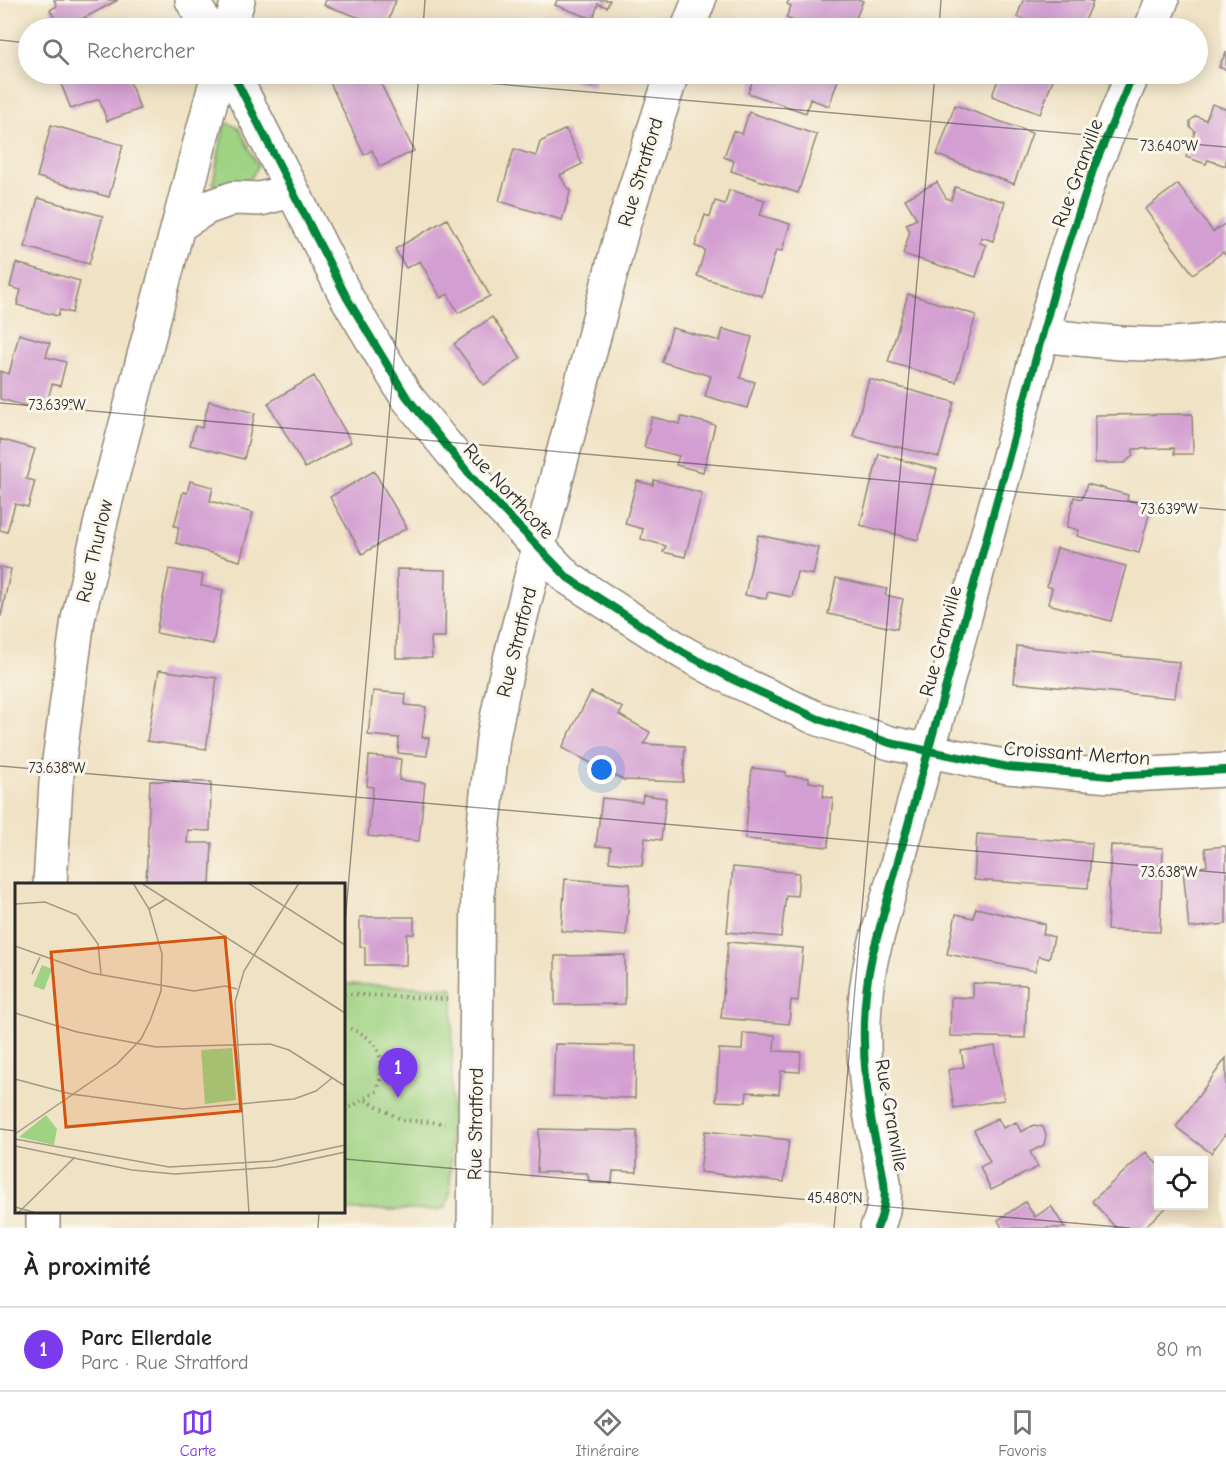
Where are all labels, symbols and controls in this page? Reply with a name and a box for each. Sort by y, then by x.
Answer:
search box [18,18,1208,84]
icon: search [39,35,72,68]
text: Rechercher [87,38,195,64]
street label: Rue Stratford [613,115,668,230]
street label: Rue Granville [1047,116,1108,231]
text: 73.640°W [1140,137,1198,155]
text: 73.639°W [28,396,86,414]
street label: Rue Northcote [459,439,559,544]
street label: Rue Thurlow [71,497,118,605]
text: 73.639°W [1140,500,1198,518]
street label: Rue Granville [915,583,966,699]
street label: Rue Stratford [492,585,541,700]
street label: Croissant Merton [1003,737,1151,770]
your location [587,755,616,784]
text: 73.638°W [28,759,86,777]
text: 73.638°W [1140,863,1198,881]
inset map [15,883,345,1213]
pin: 1 [378,1048,418,1098]
street label: Rue Granville [870,1057,913,1173]
street label: Rue Stratford [463,1067,488,1181]
map controls [1154,1156,1208,1210]
button: locate [1154,1156,1208,1210]
text: 45.480°N [807,1189,863,1207]
text: À proximité [24,1252,151,1282]
text: Parc Ellerdale [81,1325,212,1351]
text: 1 [40,1338,47,1361]
text: 80 m [1156,1338,1202,1361]
text: Parc · Rue Stratford [81,1351,248,1374]
tab: Carte [180,1406,216,1460]
tab: Itinéraire [576,1406,639,1460]
tab: Favoris [998,1406,1046,1460]

